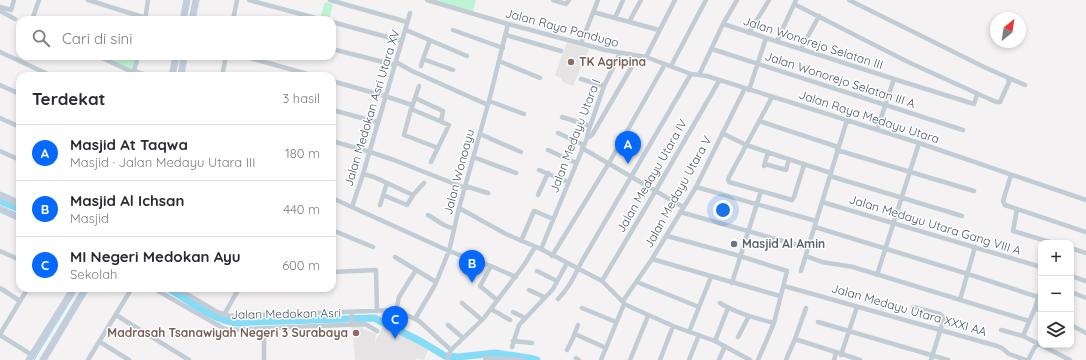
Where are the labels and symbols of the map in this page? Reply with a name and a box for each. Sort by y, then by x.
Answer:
street label: Jalan Raya Pandugo [504,5,621,50]
north arrow [990,12,1026,48]
street label: Jalan Wonorejo Selatan III [741,13,885,72]
street label: Jalan Medokan Asri Utara XV [340,27,403,188]
street label: Jalan Wonorejo Selatan III A [763,48,917,111]
place label: TK Agripina [579,54,646,69]
marker: TK Agripina [566,57,576,67]
street label: Jalan Medayu Utara I [546,77,603,195]
street label: Jalan Raya Medayu Utara [797,87,941,146]
street label: Jalan Medayu Utara IV [613,116,690,235]
street label: Jalan Wonoayu [440,127,477,216]
pin: A [615,131,641,164]
street label: Jalan Medayu Utara V [641,133,715,250]
street label: Jalan Medayu Utara Gang VIII A [847,191,1023,258]
your location [713,200,733,220]
place label: Masjid Al Amin [742,236,825,251]
marker: Masjid Al Amin [729,239,739,249]
pin: B [459,250,485,283]
street label: Jalan Medayu Utara XXXI AA [830,280,989,339]
street label: Jalan Medokan Asri [231,305,341,322]
pin: C [382,306,408,339]
place label: Madrasah Tsanawiyah Negeri 3 Surabaya [107,325,348,340]
marker: Madrasah Tsanawiyah Negeri 3 Surabaya [351,328,361,338]

